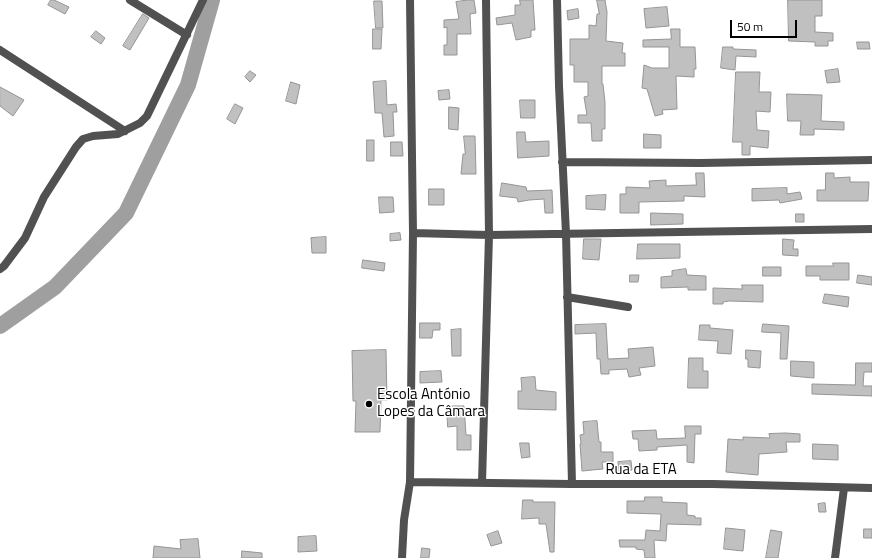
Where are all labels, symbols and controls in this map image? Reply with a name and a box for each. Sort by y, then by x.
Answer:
scale bar [732,12,799,38]
text: 50 m [737,17,763,36]
place label: Escola António Lopes da Câmara [377,386,485,421]
marker: Escola António Lopes da Câmara [364,399,374,409]
street label: Rua da ETA [605,461,677,479]

